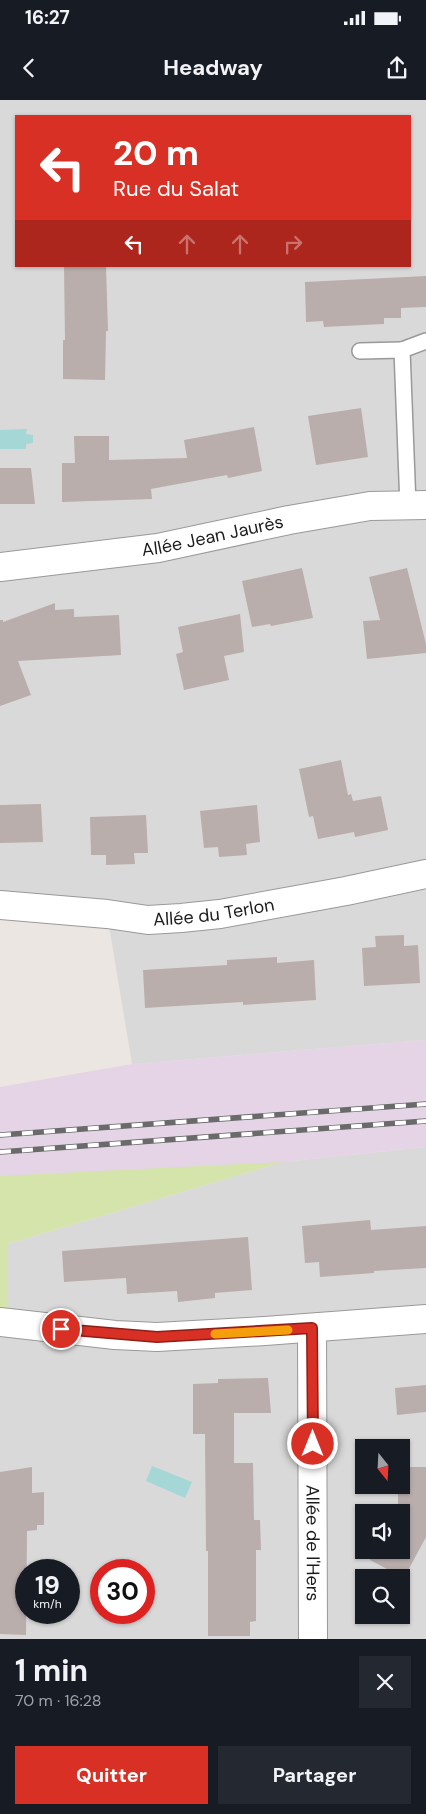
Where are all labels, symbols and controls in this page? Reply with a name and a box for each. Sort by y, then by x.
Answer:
text: 16:27 [25,5,70,30]
text: Headway [163,53,263,82]
icon: back [15,54,43,82]
icon: share [383,54,411,82]
text: 20 m [113,130,199,176]
icon: left [30,135,95,200]
text: Rue du Salat [113,174,239,203]
icon: left [120,230,148,258]
icon: ahead [173,230,201,258]
icon: ahead [226,230,254,258]
icon: right [279,230,307,258]
street label: Allée Jean Jaurès [140,510,286,562]
street label: Allée du Terlon [152,892,276,932]
pin [40,1308,82,1350]
icon: arrive [47,1315,75,1343]
position arrow [286,1417,338,1469]
north arrow [355,1439,410,1494]
map controls [355,1439,410,1624]
street label: Allée de l'Hers [301,1485,325,1601]
button: sound [355,1504,410,1559]
speed limit sign: 30 [90,1559,155,1624]
text: 19 [35,1569,60,1602]
button: search [355,1569,410,1624]
text: km/h [33,1596,62,1612]
text: 1 min [15,1651,88,1690]
button: close [359,1656,411,1708]
text: 70 m · 16:28 [15,1690,101,1711]
button: Quitter [15,1746,208,1804]
button: Partager [218,1746,411,1804]

